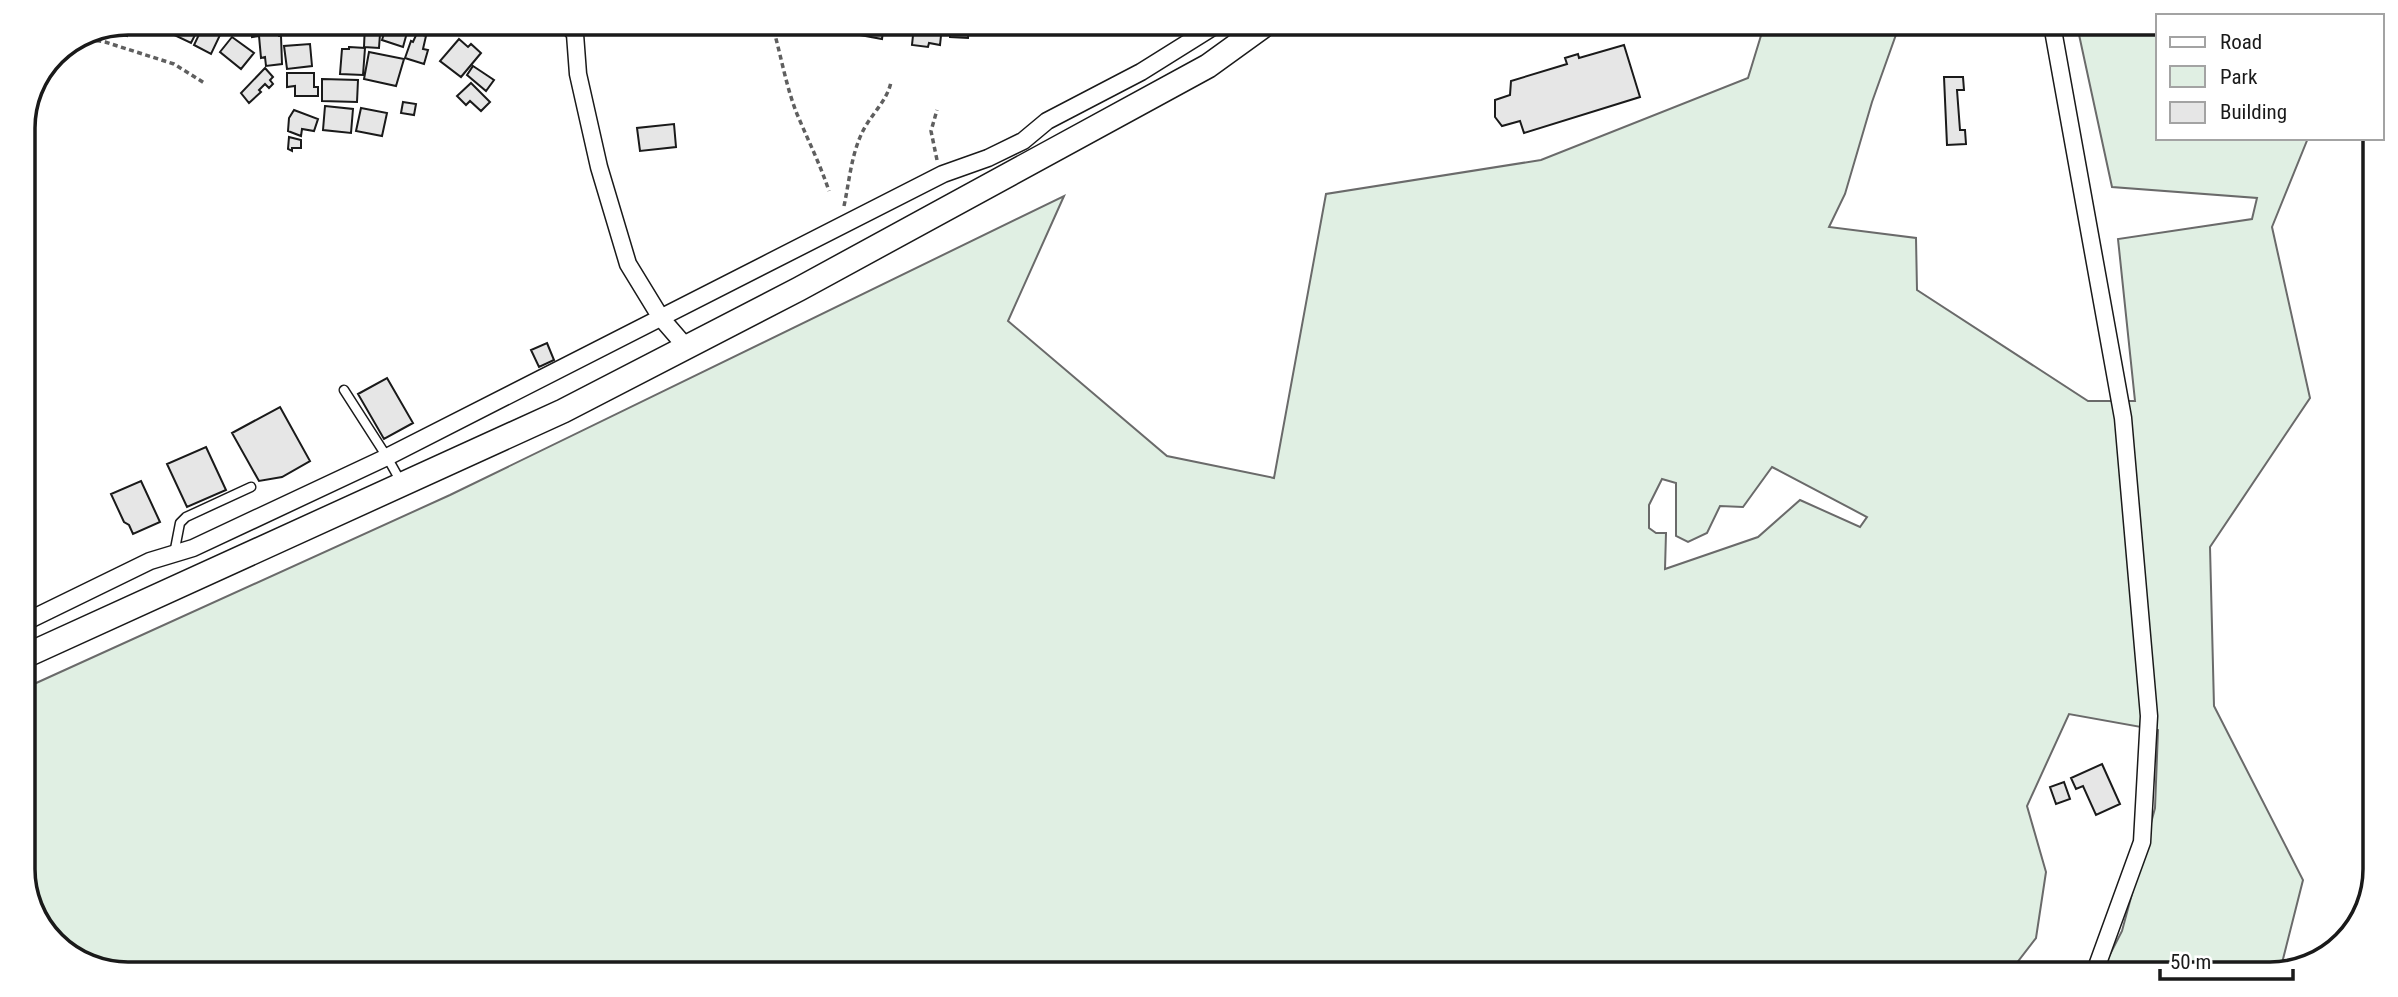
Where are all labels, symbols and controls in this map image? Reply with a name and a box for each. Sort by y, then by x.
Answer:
legend [2156,14,2384,140]
text: Road [2220,30,2262,54]
text: Park [2220,65,2258,89]
text: Building [2220,100,2287,124]
scale bar [2160,937,2293,981]
text: 50 m [2170,950,2211,974]

